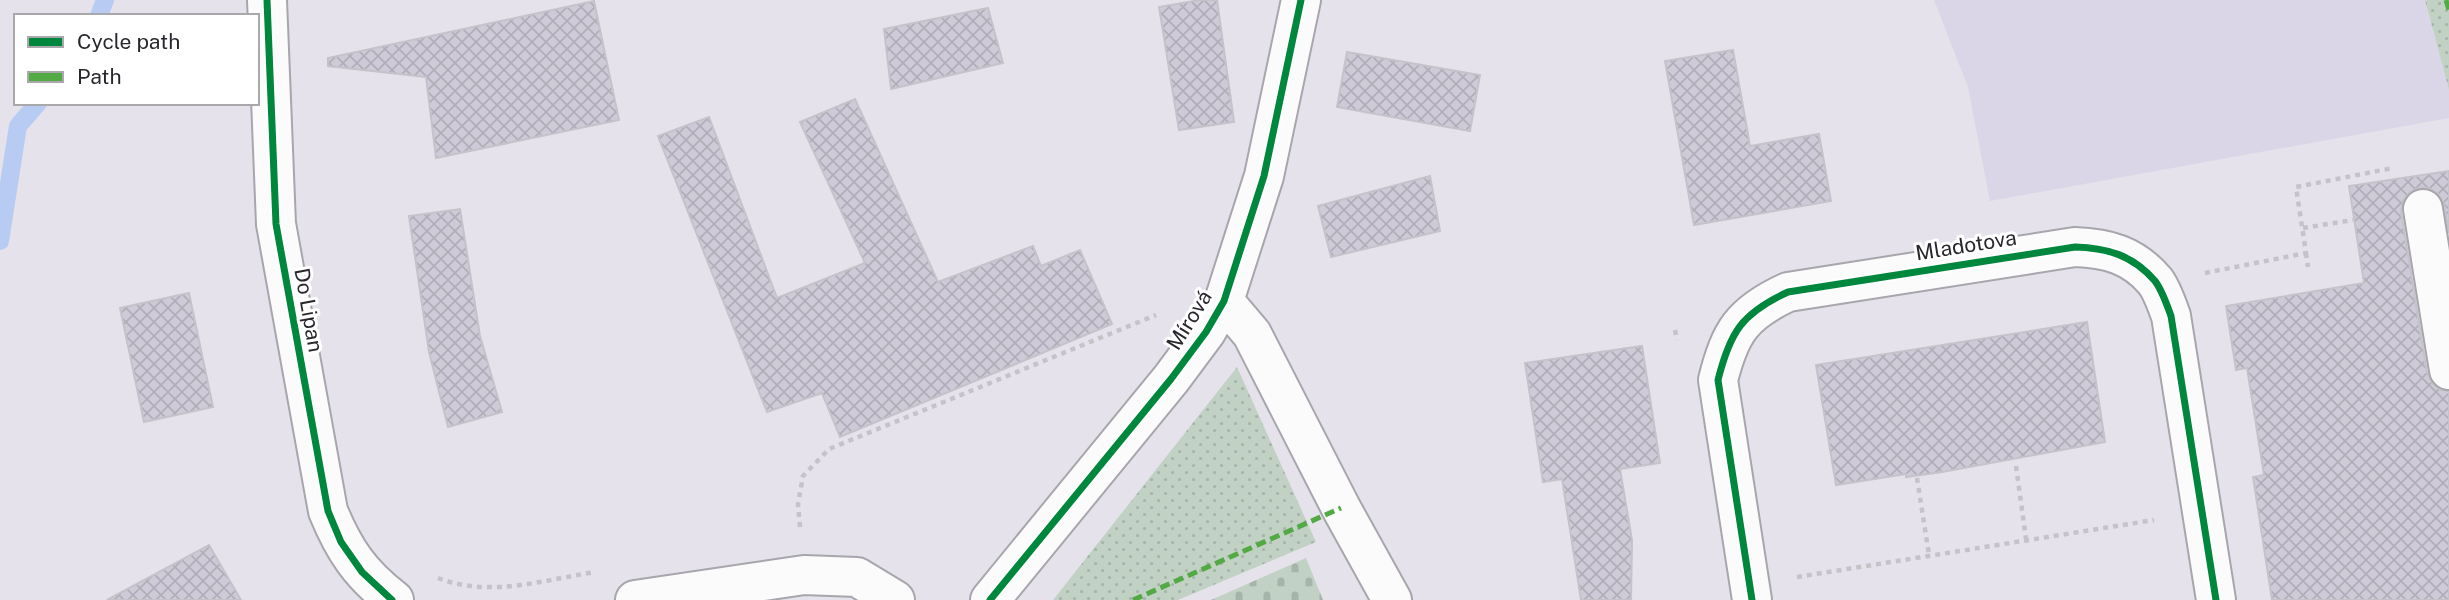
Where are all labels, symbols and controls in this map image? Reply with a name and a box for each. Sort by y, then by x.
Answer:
legend [14,14,259,105]
text: Cycle path [77,29,180,54]
text: Path [77,64,122,89]
street label: Mladotova [1914,225,2018,265]
street label: Do Lipan [289,266,329,354]
street label: Mírová [1161,286,1217,354]

